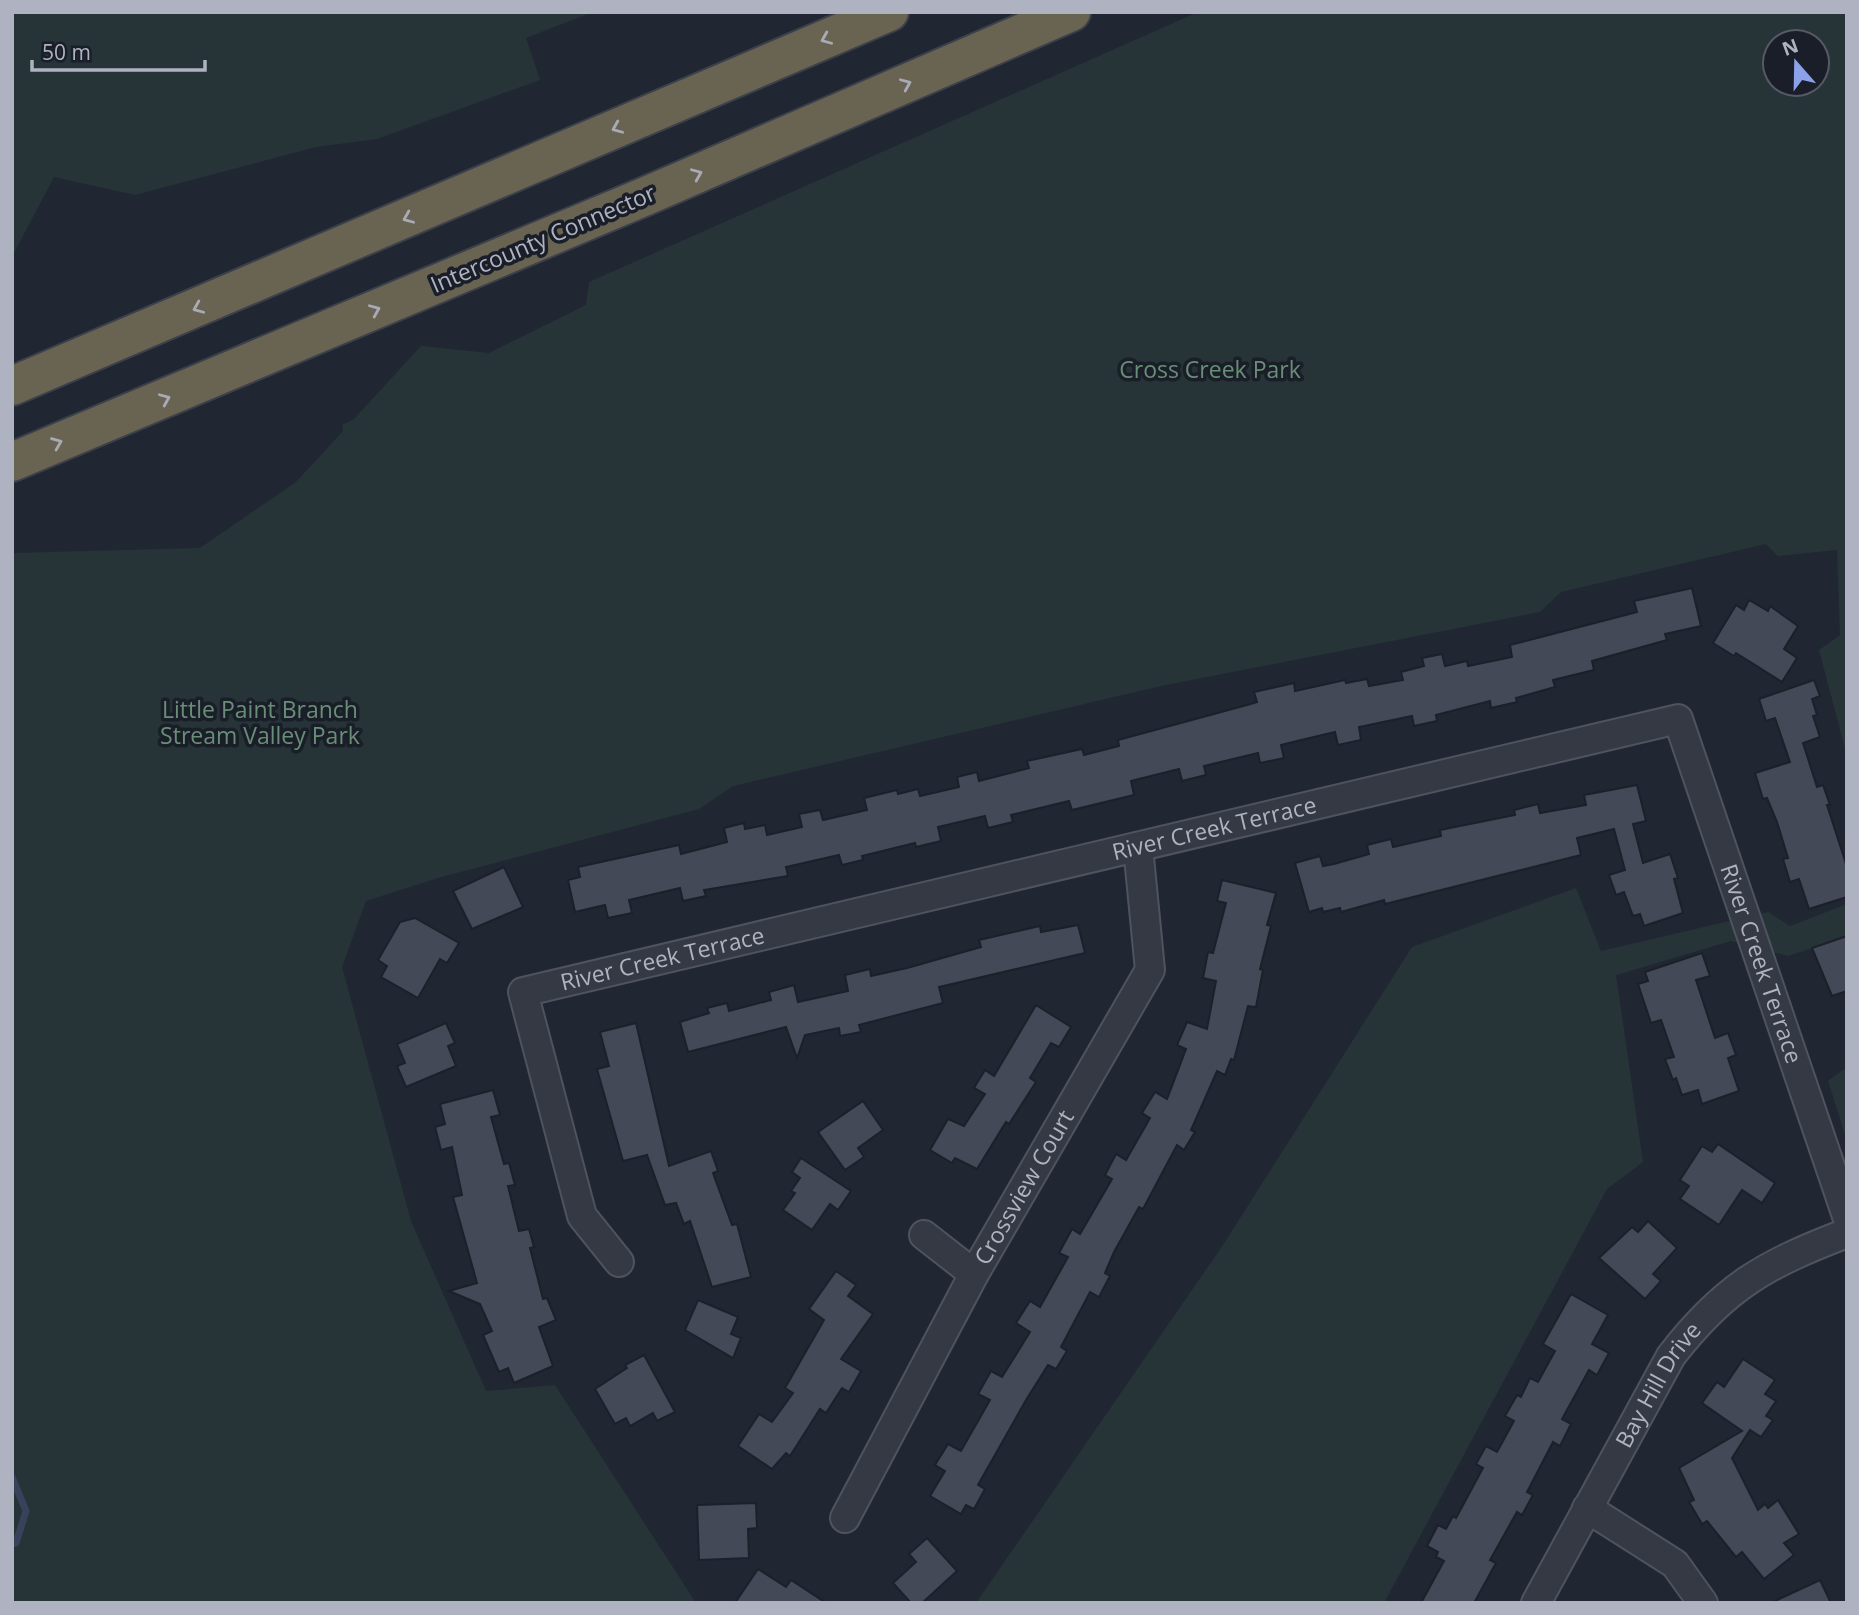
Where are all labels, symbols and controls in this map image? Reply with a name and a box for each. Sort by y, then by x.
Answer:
scale bar [32,28,205,72]
north arrow [1761,28,1831,98]
one-way arrow [821,31,833,45]
text: N [1778,32,1802,62]
text: 50 m [42,38,91,66]
one-way arrow [899,78,911,92]
one-way arrow [611,120,623,134]
one-way arrow [690,168,702,182]
street label: Intercounty Connector [425,176,661,300]
one-way arrow [402,210,415,224]
one-way arrow [193,300,206,314]
one-way arrow [368,305,380,319]
park label: Cross Creek Park [1119,353,1301,385]
one-way arrow [158,393,170,407]
one-way arrow [51,438,63,452]
park label: Little Paint Branch Stream Valley Park [160,693,360,751]
street label: River Creek Terrace [1109,788,1319,867]
street label: River Creek Terrace [1713,859,1811,1067]
street label: River Creek Terrace [557,918,768,998]
street label: Crossview Court [966,1104,1081,1270]
street label: Bay Hill Drive [1607,1314,1708,1453]

